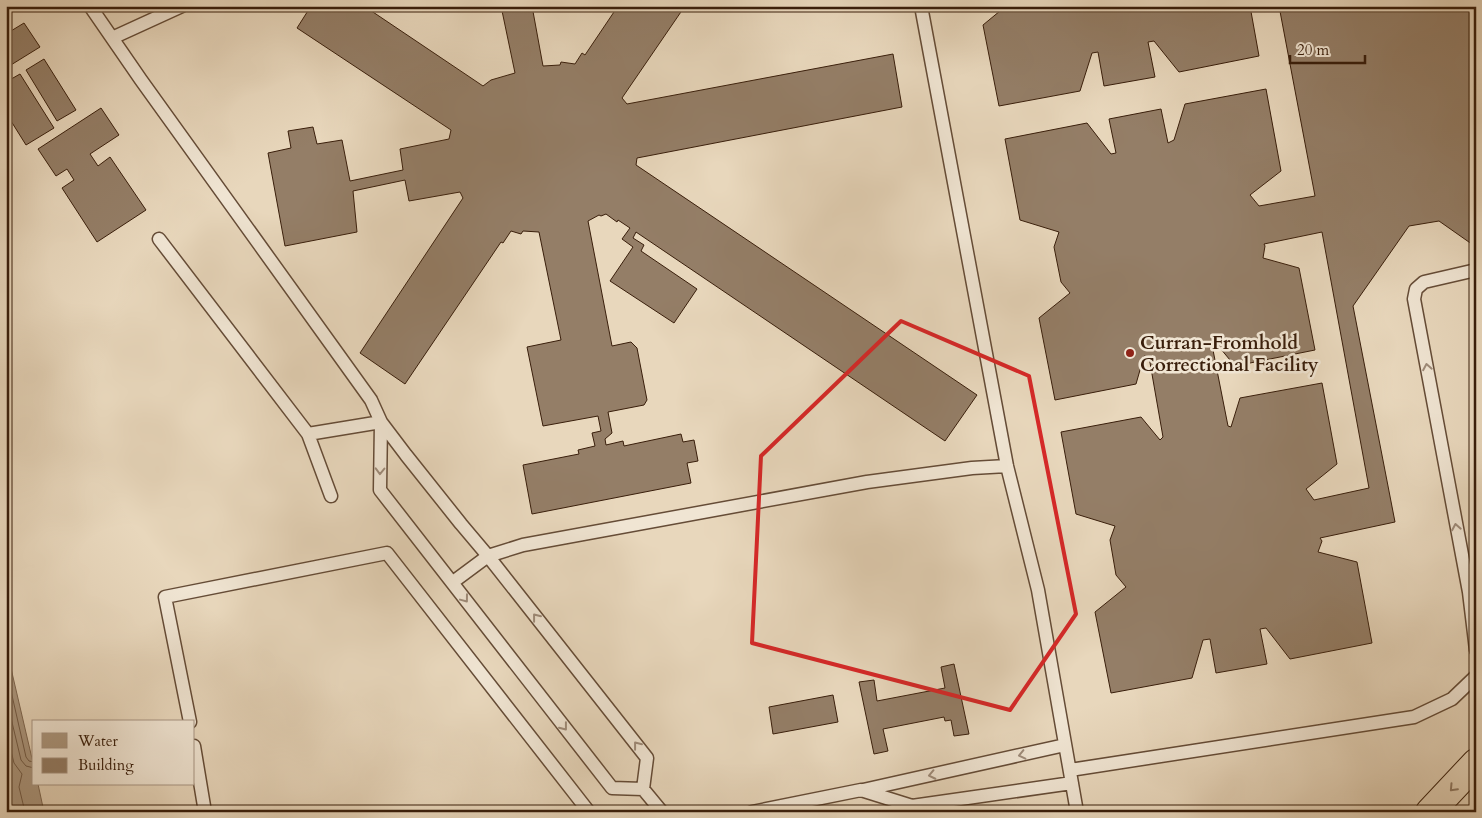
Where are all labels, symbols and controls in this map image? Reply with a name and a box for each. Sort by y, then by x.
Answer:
scale bar [1290,32,1364,64]
text: 20 m [1297,40,1329,60]
place label: Curran-Fromhold Correctional Facility [1140,330,1319,378]
marker: Curran-Fromhold Correctional Facility [1124,347,1136,359]
one-way arrow [1422,363,1432,372]
one-way arrow [375,467,385,475]
one-way arrow [1452,523,1462,531]
one-way arrow [459,593,468,603]
one-way arrow [534,614,542,623]
legend [32,720,195,786]
one-way arrow [559,721,567,730]
text: Water [77,731,119,751]
one-way arrow [633,741,642,750]
one-way arrow [1018,749,1027,760]
text: Building [78,755,134,775]
one-way arrow [927,769,936,779]
one-way arrow [1450,782,1459,791]

